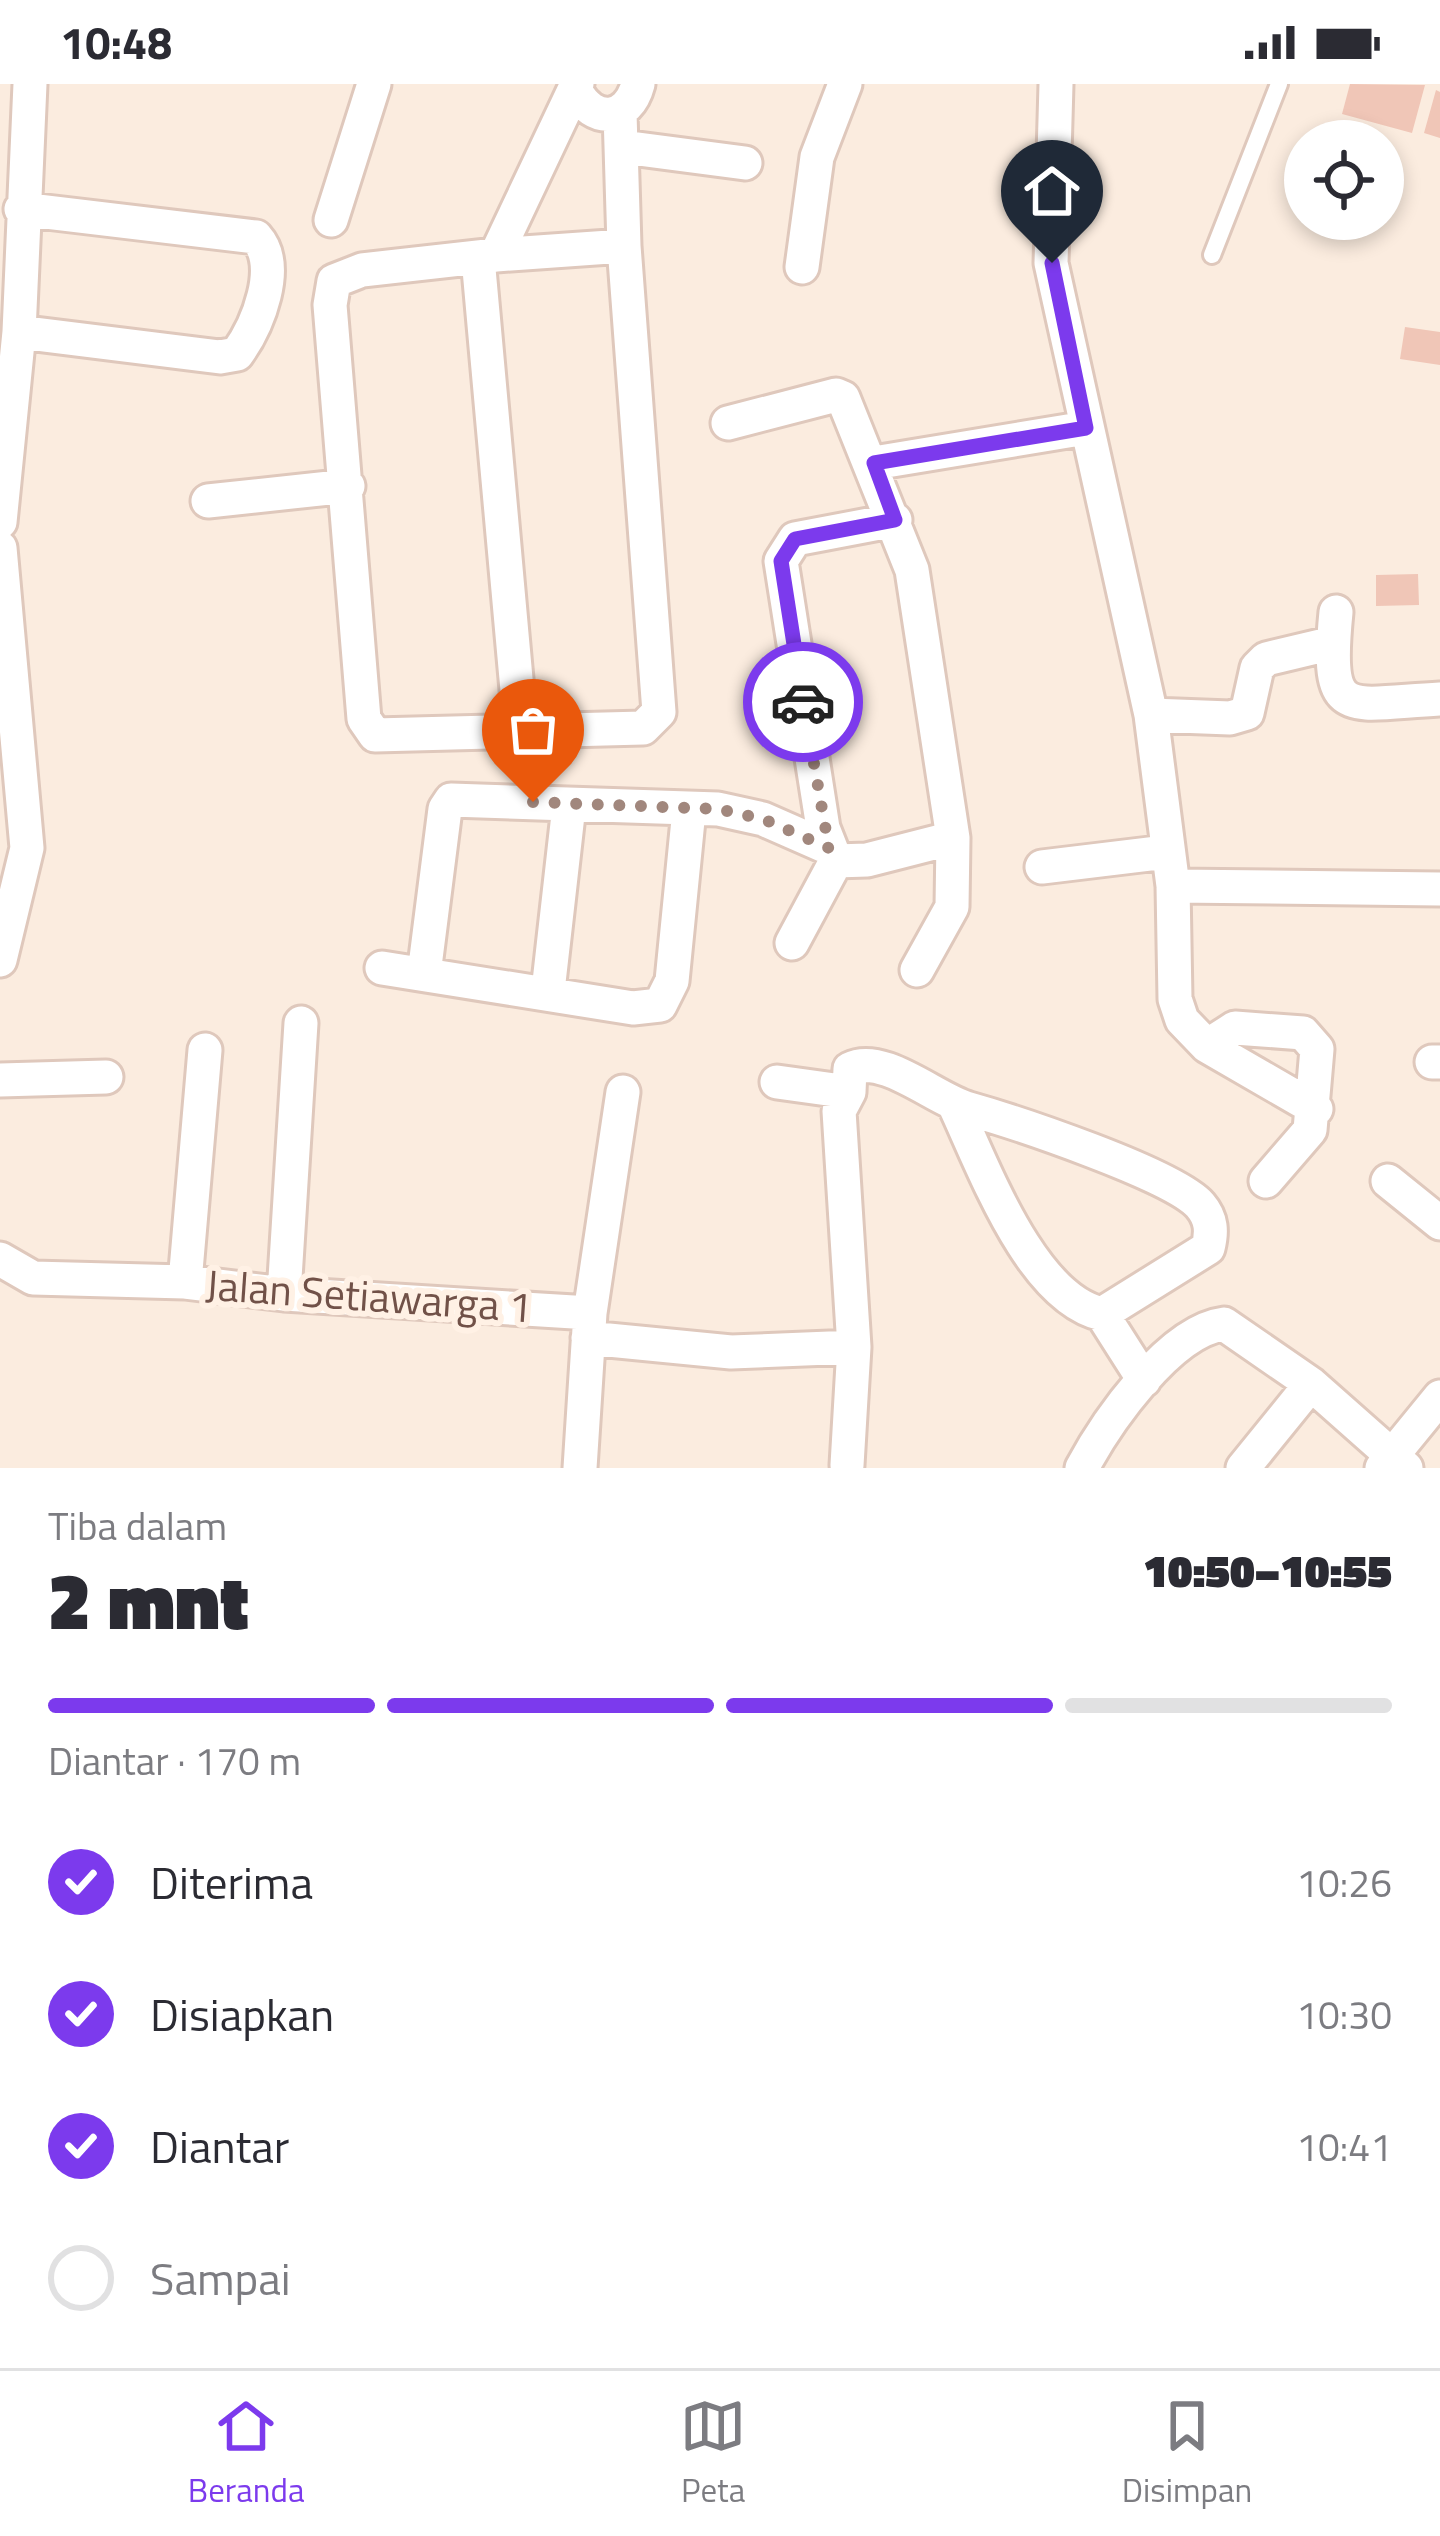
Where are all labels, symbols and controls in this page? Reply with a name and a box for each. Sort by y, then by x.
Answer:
text: 10:48 [60,8,172,76]
map controls [1284,120,1404,240]
button: locate [1284,120,1404,240]
pin [1001,140,1103,263]
icon: home [1019,158,1085,224]
courier [743,642,863,762]
icon: car [770,669,836,735]
pin [482,679,584,802]
icon: bag [500,697,566,763]
street label: Jalan Setiawarga 1 [204,1252,534,1338]
text: Tiba dalam [48,1496,227,1555]
text: 10:50–10:55 [1143,1536,1392,1604]
text: 2 mnt [48,1541,249,1659]
text: Diantar · 170 m [48,1731,301,1790]
text: Diterima [150,1848,313,1916]
icon: check [48,1849,114,1915]
text: 10:26 [1296,1853,1392,1912]
text: Disiapkan [150,1980,334,2048]
icon: check [48,1981,114,2047]
text: 10:30 [1296,1985,1392,2044]
text: Diantar [150,2112,289,2180]
icon: check [48,2113,114,2179]
text: 10:41 [1296,2117,1392,2176]
text: Sampai [150,2244,291,2312]
tab: Beranda [188,2393,304,2515]
tab: Peta [680,2393,746,2515]
tab: Disimpan [1122,2393,1252,2515]

